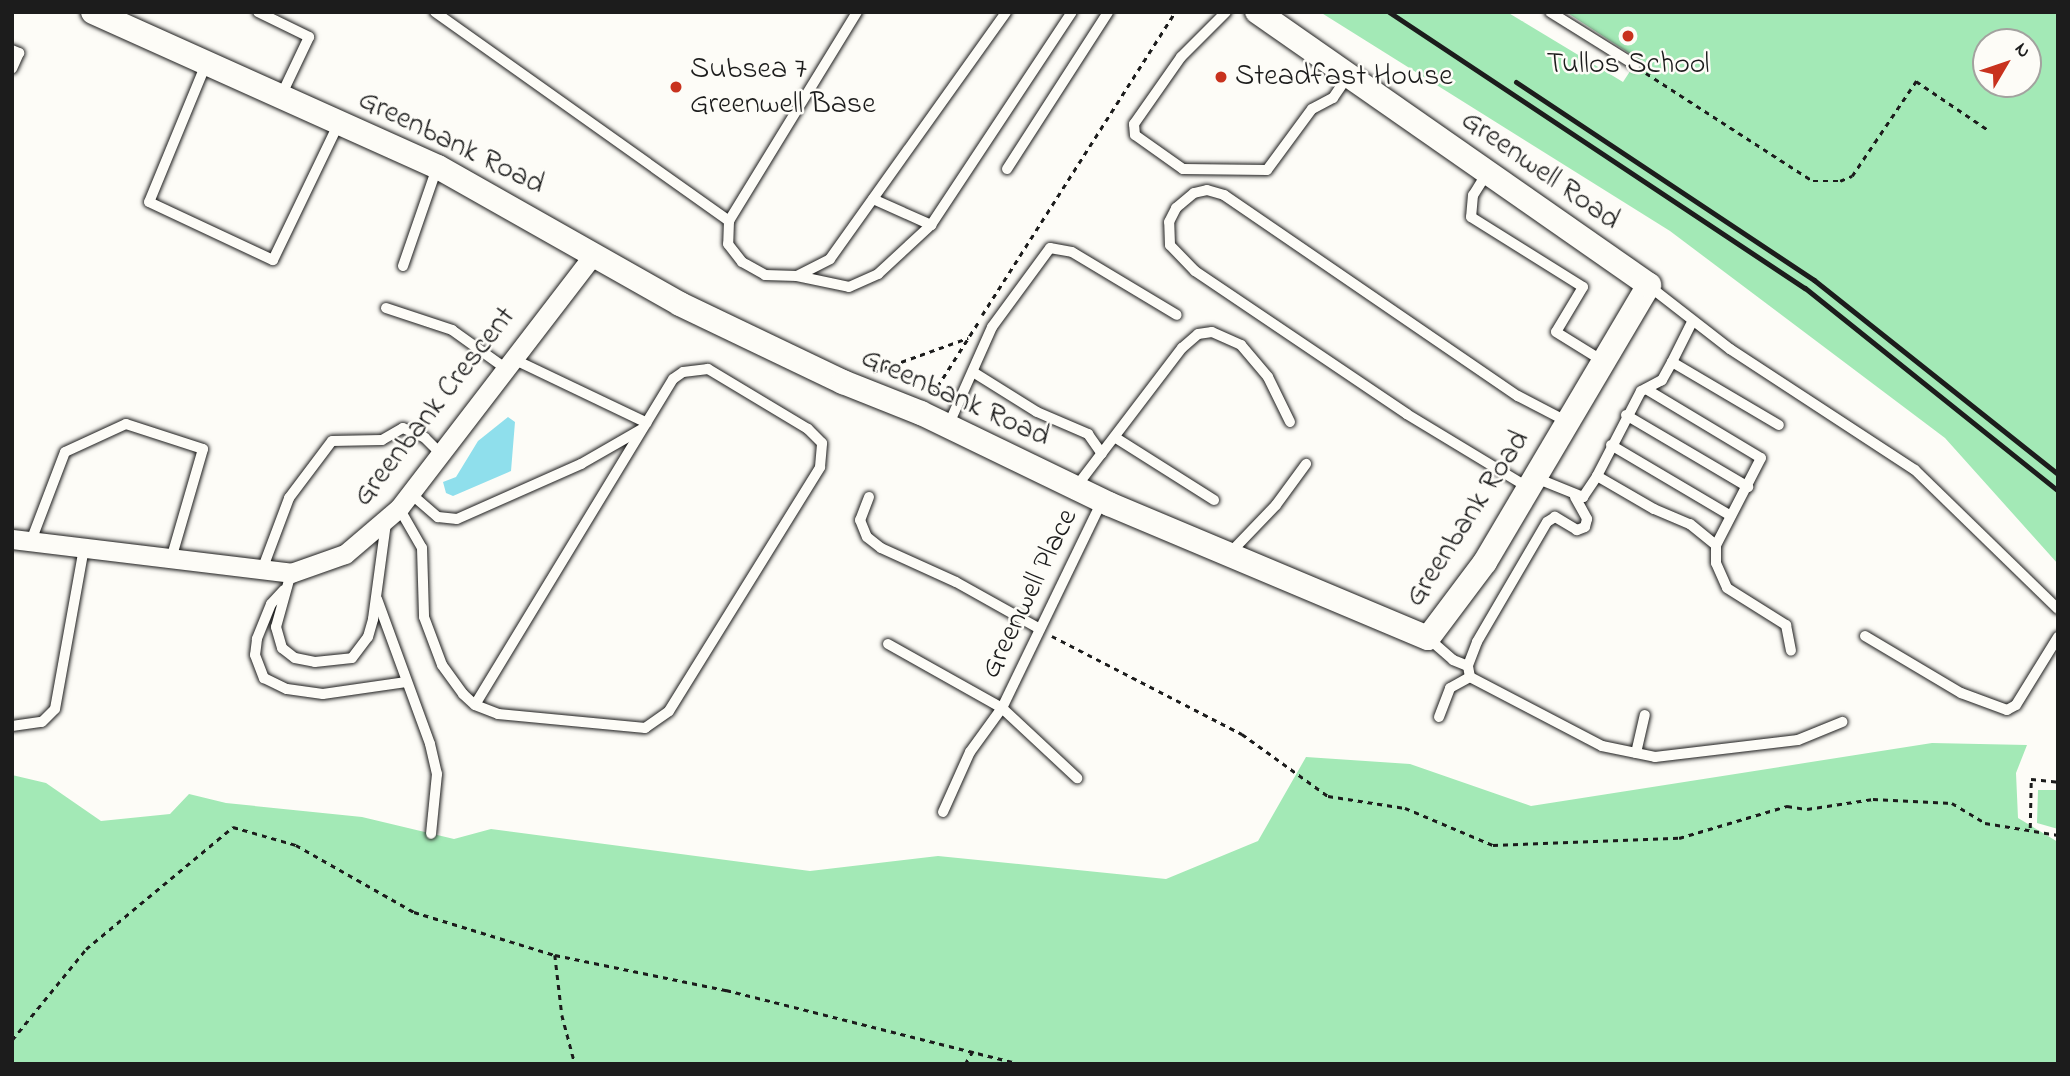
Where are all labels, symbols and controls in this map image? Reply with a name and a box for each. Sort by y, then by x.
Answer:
marker: Tullos School [1620,28,1636,44]
north arrow [1972,28,2042,98]
text: N [2008,37,2037,64]
place label: Tullos School [1546,47,1710,83]
place label: Subsea 7 Greenwell Base [690,52,876,122]
place label: Steadfast House [1235,59,1453,95]
marker: Steadfast House [1213,69,1229,85]
marker: Subsea 7 Greenwell Base [668,79,684,95]
street label: Greenbank Road [352,82,550,204]
street label: Greenwell Road [1454,103,1626,239]
street label: Greenbank Crescent [346,300,524,514]
street label: Greenbank Road [855,340,1055,456]
street label: Greenbank Road [1398,424,1538,614]
street label: Greenwell Place [973,503,1087,685]

